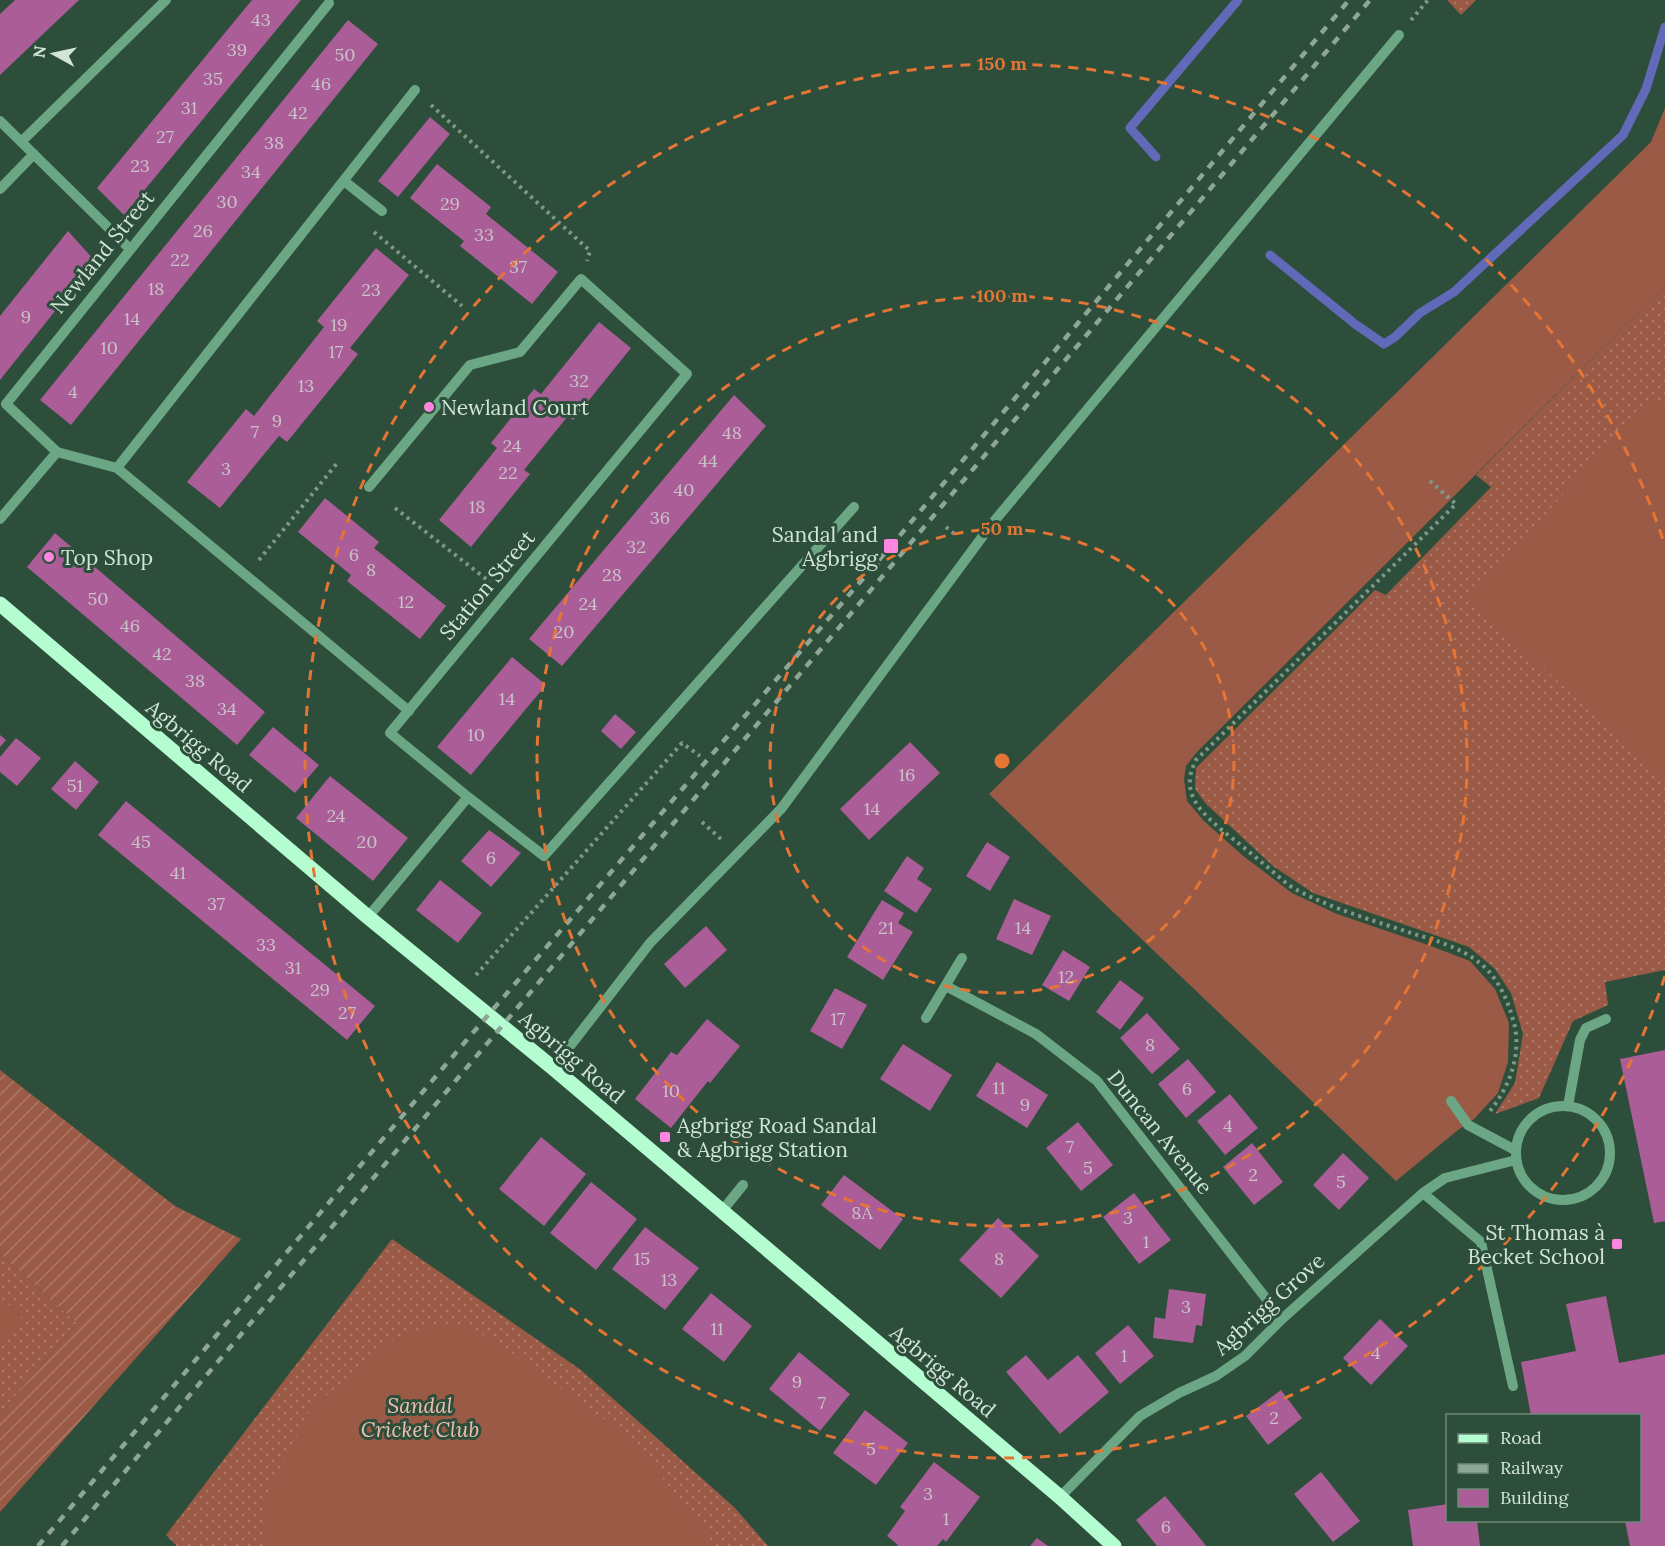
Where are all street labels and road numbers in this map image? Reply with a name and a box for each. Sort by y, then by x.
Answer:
street label: Newland Street [44,184,160,319]
street label: Station Street [433,524,541,645]
street label: Agbrigg Road [140,693,257,798]
street label: Agbrigg Road [513,1004,630,1109]
street label: Duncan Avenue [1102,1064,1218,1200]
street label: Agbrigg Grove [1207,1247,1330,1362]
street label: Agbrigg Road [884,1318,1001,1423]

